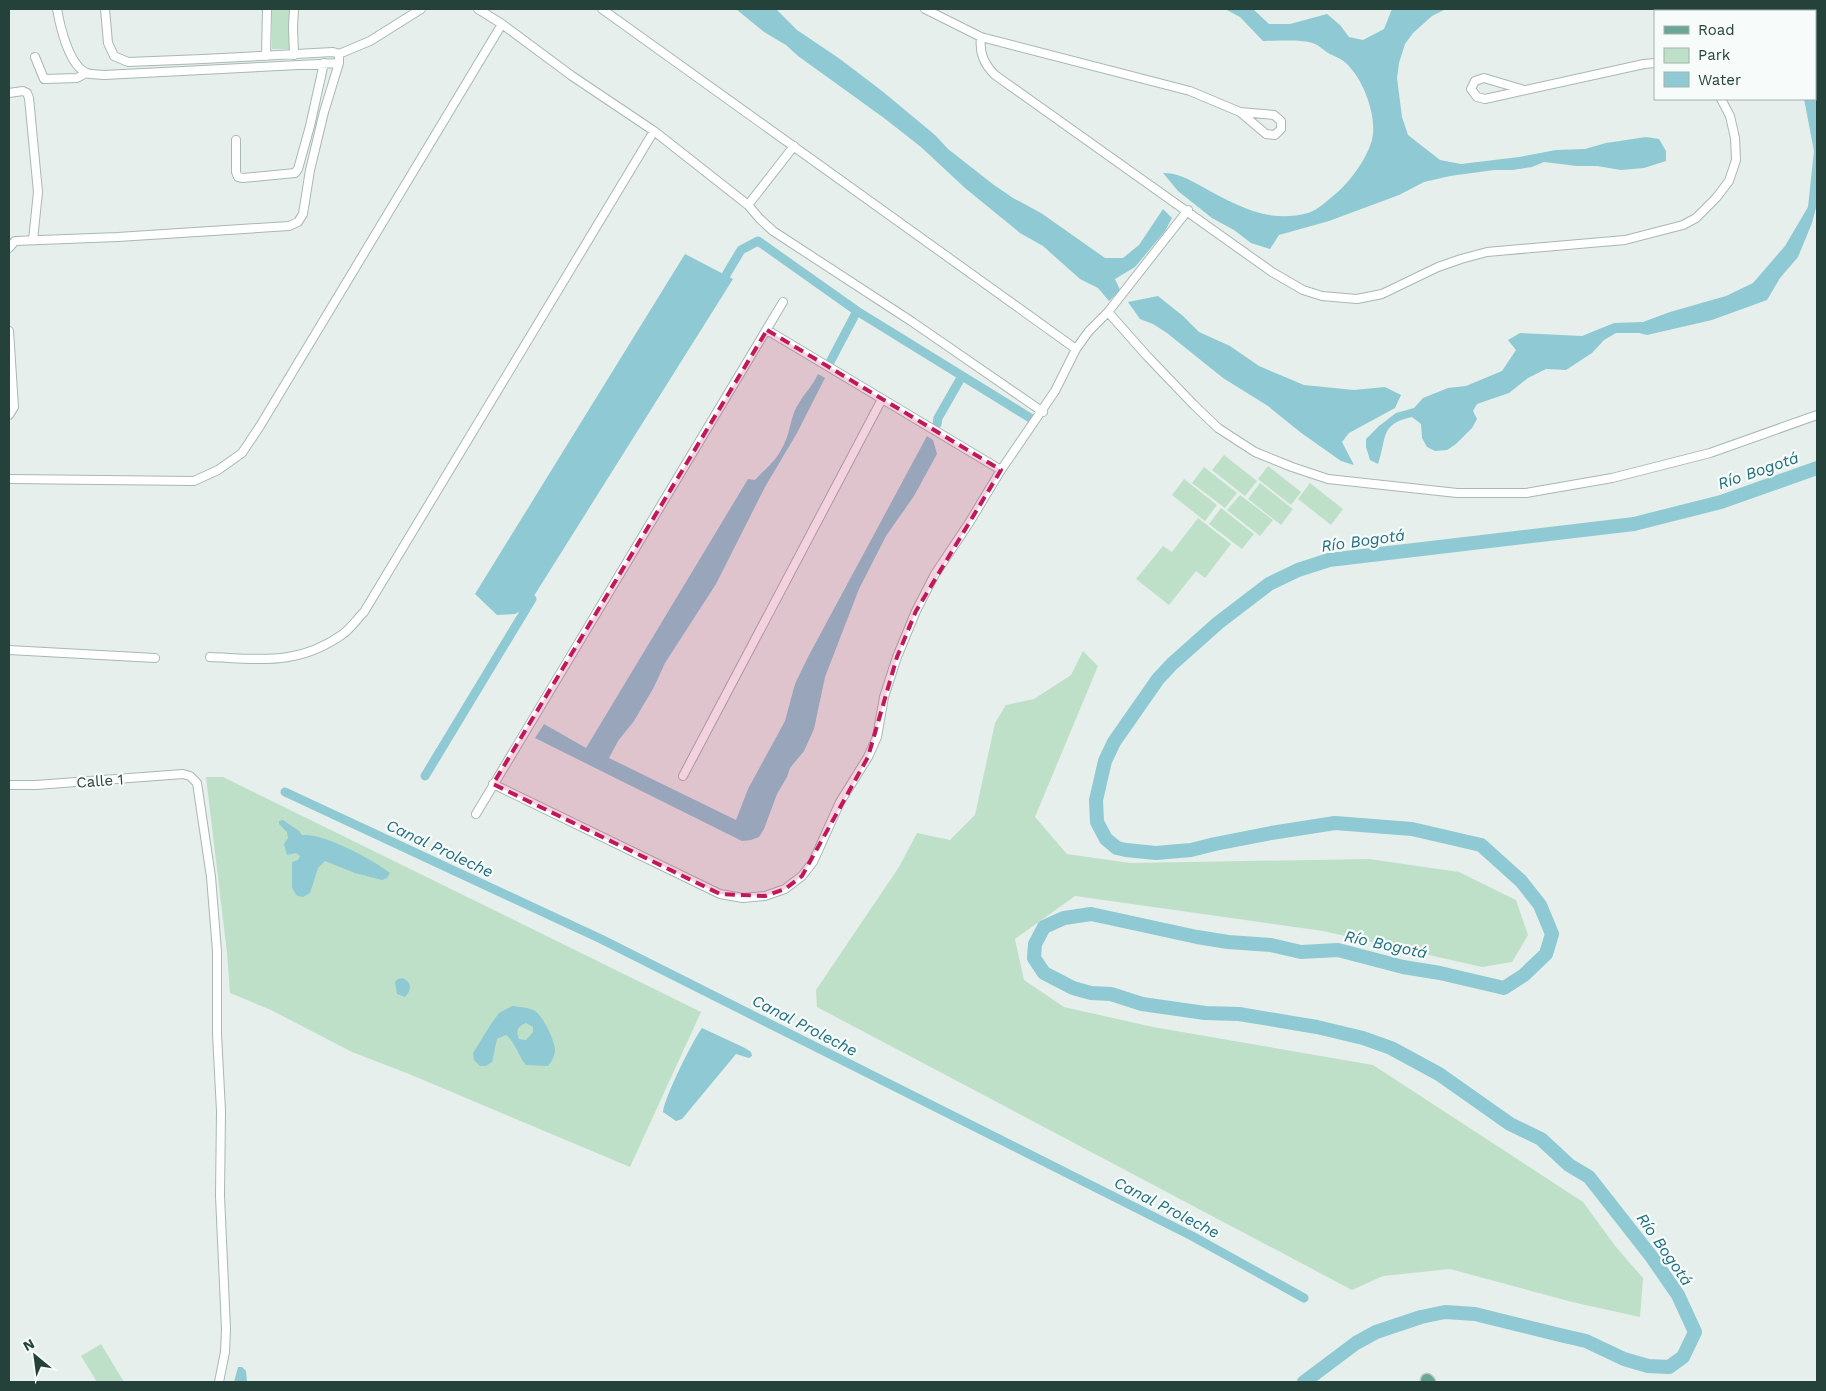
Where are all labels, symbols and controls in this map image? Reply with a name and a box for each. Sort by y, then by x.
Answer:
legend [1654,10,1816,100]
text: Road [1698,21,1735,39]
text: Park [1698,46,1731,64]
text: Water [1698,71,1741,89]
water label: Río Bogotá [1715,448,1801,493]
water label: Río Bogotá [1320,525,1406,556]
street label: Calle 1 [76,770,124,792]
water label: Canal Proleche [383,815,496,882]
water label: Río Bogotá [1343,926,1429,963]
water label: Canal Proleche [749,991,861,1060]
water label: Canal Proleche [1111,1173,1223,1242]
water label: Río Bogotá [1633,1209,1697,1289]
north arrow [10,1331,60,1381]
text: N [20,1335,37,1354]

